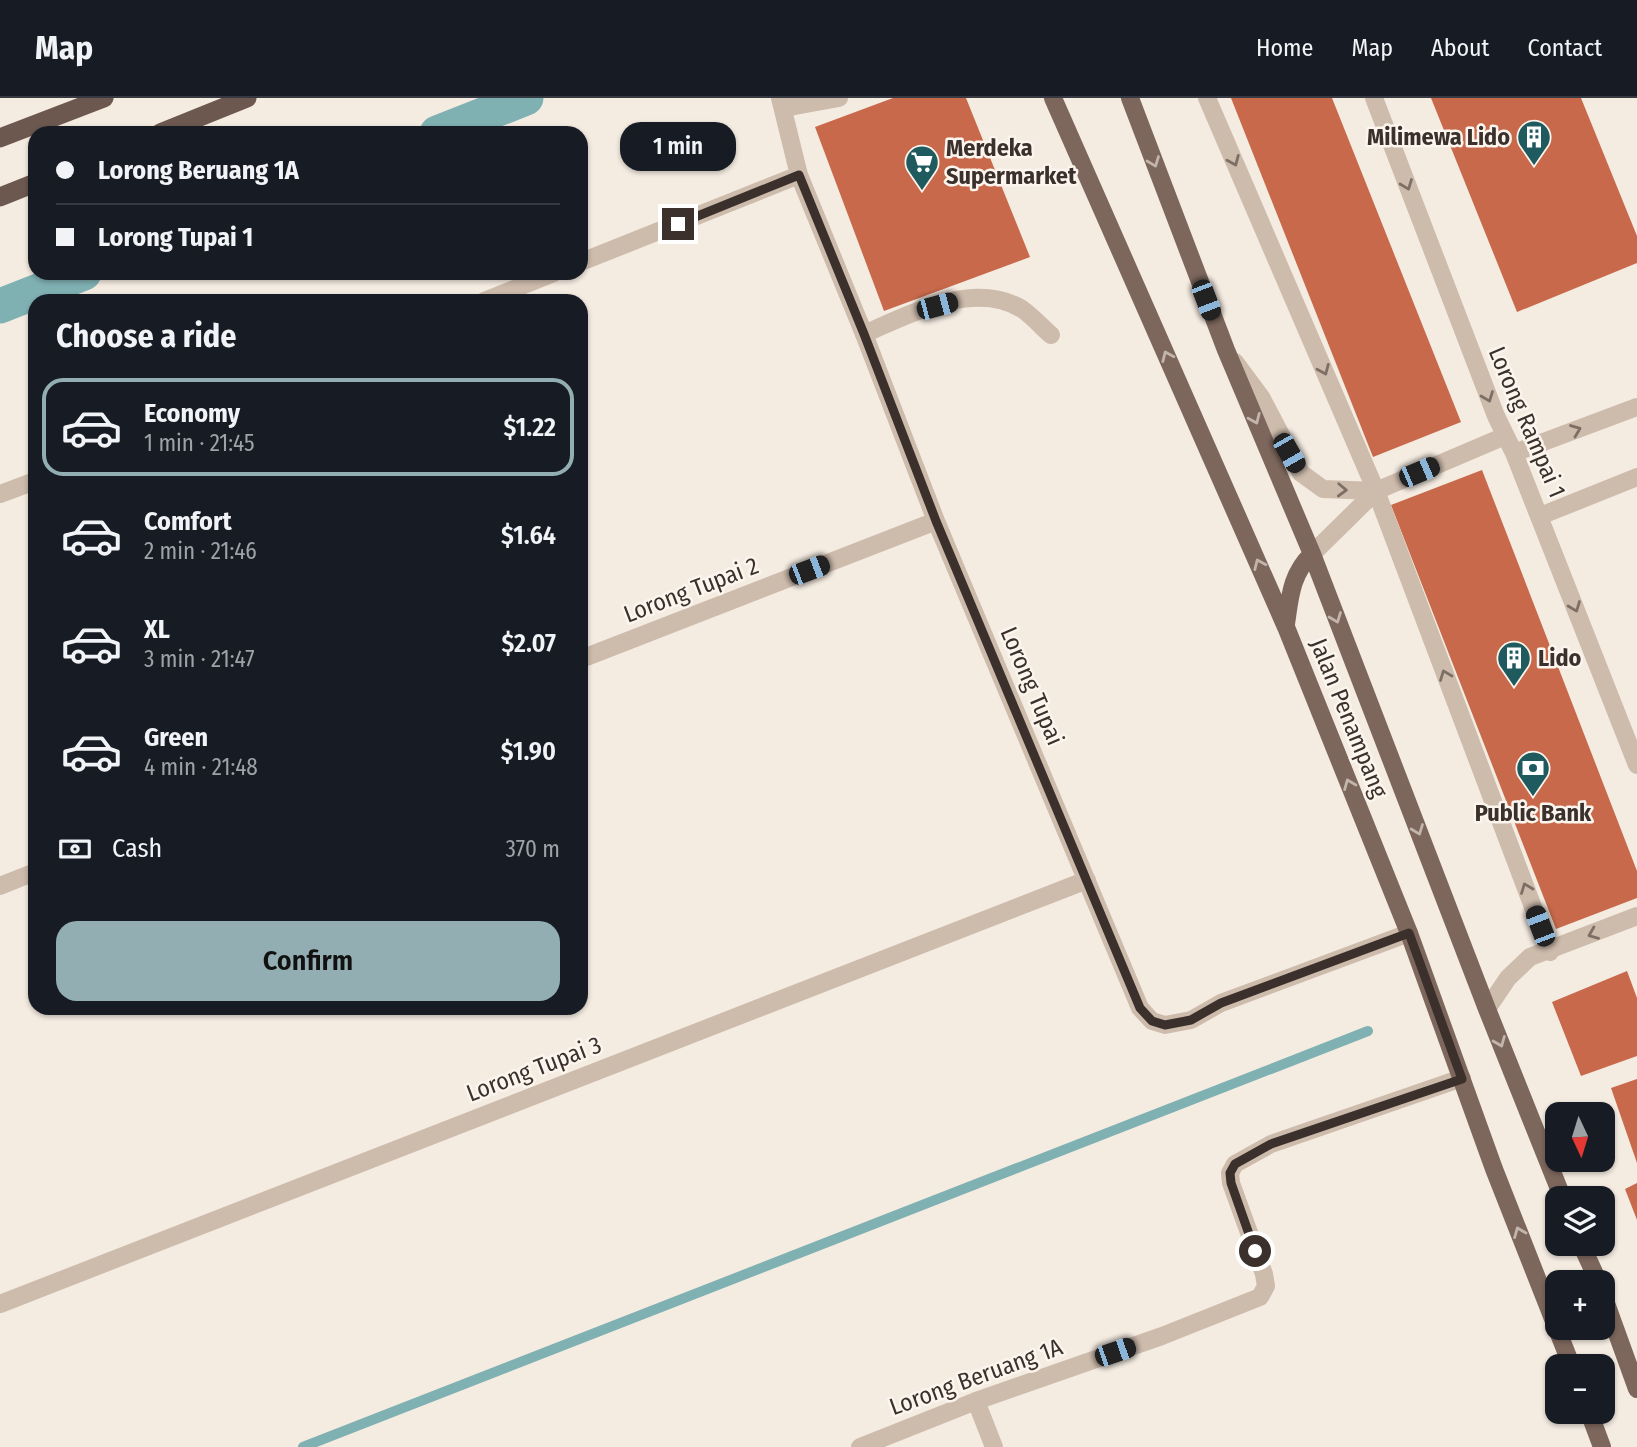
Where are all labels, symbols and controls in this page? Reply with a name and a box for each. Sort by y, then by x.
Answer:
text: Map [35,28,93,68]
text: Home [1256,34,1313,62]
text: Map [1351,34,1393,62]
text: About [1431,34,1489,62]
text: Contact [1527,34,1602,62]
building icon: Milimewa Lido [1515,118,1553,167]
callout: 1 min [620,122,736,172]
place label: Milimewa Lido [1367,123,1510,151]
text: 1 min [653,132,703,160]
place label: Merdeka Supermarket [946,134,1077,190]
supermarket icon: Merdeka Supermarket [903,143,941,192]
one-way arrow [1226,154,1240,166]
text: Lorong Beruang 1A [98,155,299,186]
one-way arrow [1146,155,1160,167]
one-way arrow [1399,178,1413,190]
route end [662,208,694,240]
text: Lorong Tupai 1 [98,222,253,253]
car [1189,277,1224,323]
car [914,290,961,322]
text: Choose a ride [56,317,237,355]
street label: Lorong Rampai 1 [1483,342,1571,502]
one-way arrow [1161,351,1175,363]
one-way arrow [1316,363,1330,375]
one-way arrow [1480,391,1494,403]
icon: car [60,396,123,459]
text: Economy [144,398,240,429]
text: $1.22 [503,412,556,443]
one-way arrow [1247,412,1261,424]
one-way arrow [1569,425,1581,439]
text: 1 min · 21:45 [144,429,255,457]
car [1270,430,1309,476]
car [1396,454,1443,490]
one-way arrow [1336,482,1347,497]
icon: car [60,504,123,567]
text: Comfort [144,506,232,537]
text: $1.64 [501,520,556,551]
text: 2 min · 21:46 [144,537,257,565]
street label: Lorong Tupai 2 [620,551,762,629]
car [786,553,833,587]
one-way arrow [1253,559,1267,572]
one-way arrow [1567,601,1581,613]
one-way arrow [1328,611,1342,623]
icon: car [60,612,123,675]
text: XL [144,614,170,645]
street label: Lorong Tupai [995,623,1069,749]
text: $2.07 [501,628,556,659]
street label: Jalan Penampang [1304,634,1394,802]
building icon: Lido [1495,639,1533,688]
place label: Lido [1538,644,1581,672]
text: 3 min · 21:47 [144,645,254,673]
one-way arrow [1440,669,1454,681]
icon: car [60,720,123,783]
text: Green [144,722,208,753]
text: $1.90 [501,736,556,767]
bank icon: Public Bank [1514,749,1552,798]
text: 4 min · 21:48 [144,753,258,781]
one-way arrow [1344,779,1358,791]
place label: Public Bank [1475,799,1592,827]
one-way arrow [1410,823,1424,835]
icon: cash [56,830,94,868]
text: Cash [112,833,162,864]
text: 370 m [506,835,560,863]
one-way arrow [1520,882,1534,894]
car [1523,903,1558,949]
button: Confirm [56,921,560,1001]
one-way arrow [1588,926,1601,940]
street label: Lorong Tupai 3 [463,1030,605,1108]
one-way arrow [1492,1035,1506,1048]
north arrow [1545,1102,1615,1172]
map controls [1545,1102,1615,1424]
button: layers [1545,1186,1615,1256]
one-way arrow [1514,1227,1528,1239]
route start [1239,1235,1271,1267]
button: + [1545,1270,1615,1340]
street label: Lorong Beruang 1A [886,1333,1067,1421]
car [1092,1335,1139,1369]
button: − [1545,1354,1615,1424]

